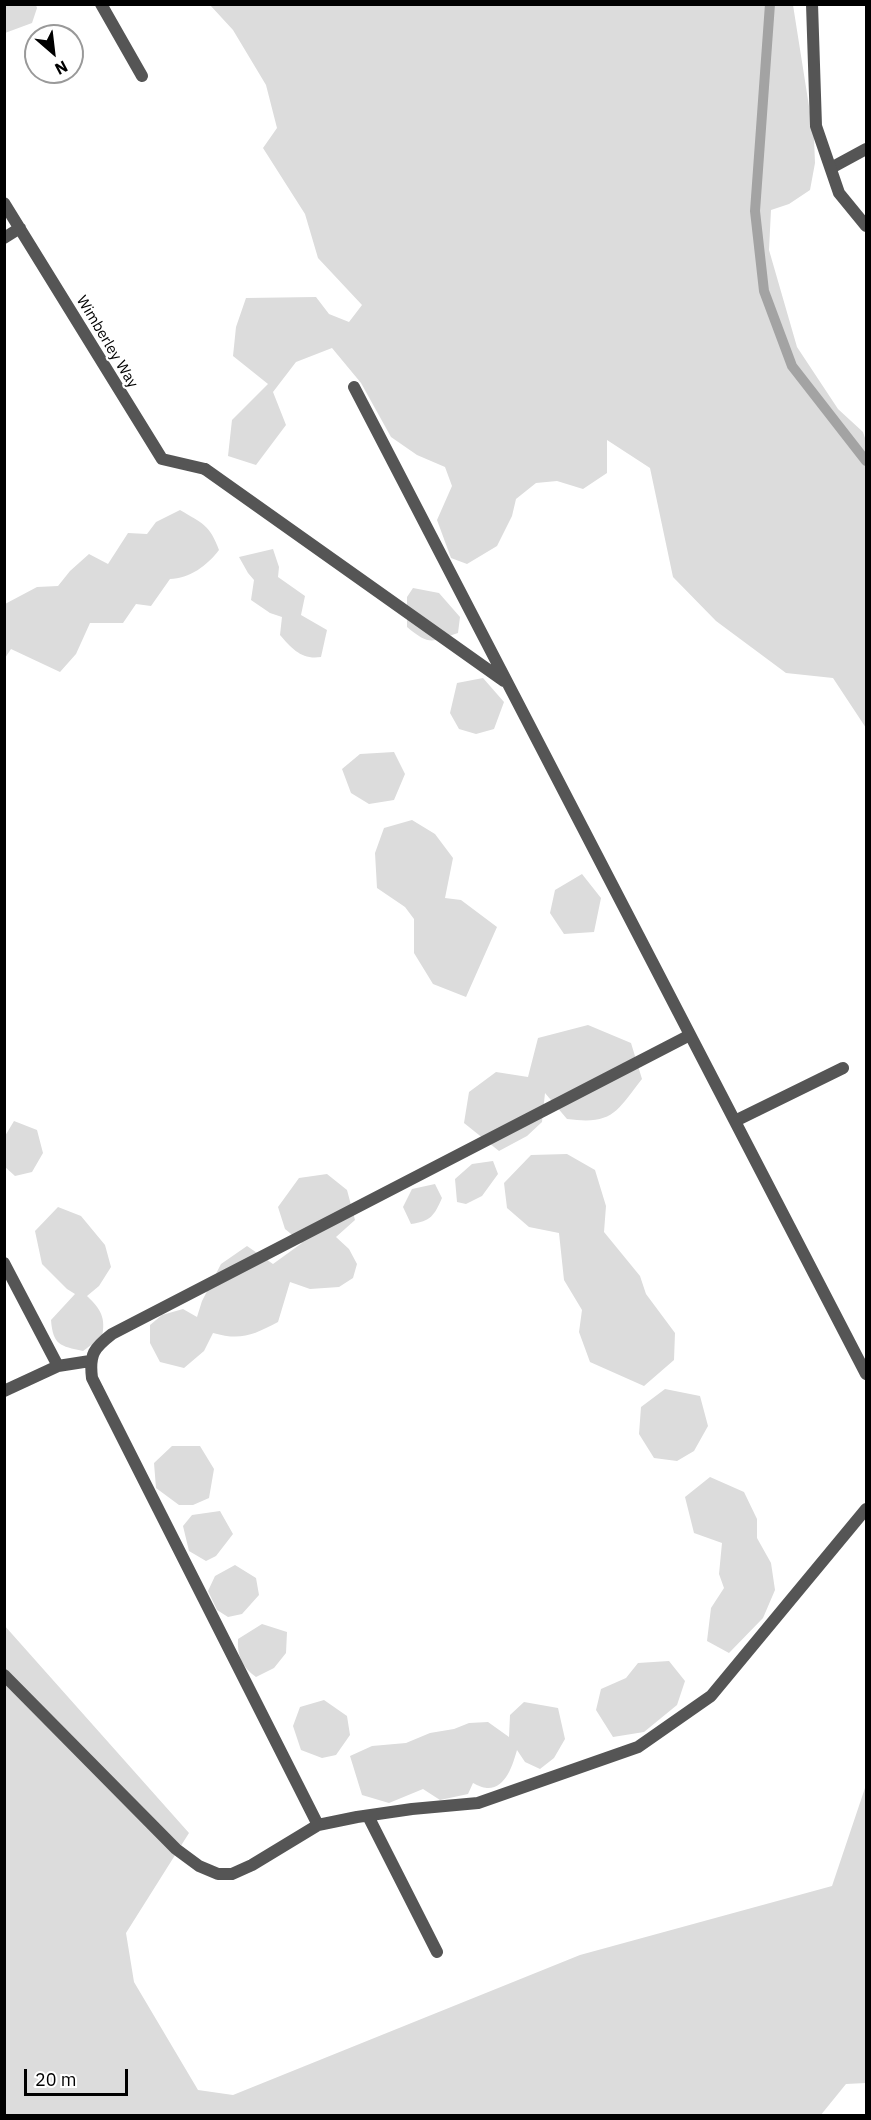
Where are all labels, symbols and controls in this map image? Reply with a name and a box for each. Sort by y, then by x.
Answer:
north arrow [24,24,84,84]
text: N [52,57,71,80]
street label: Wimberley Way [72,293,142,391]
scale bar [27,2057,130,2095]
text: 20 m [35,2068,77,2091]

